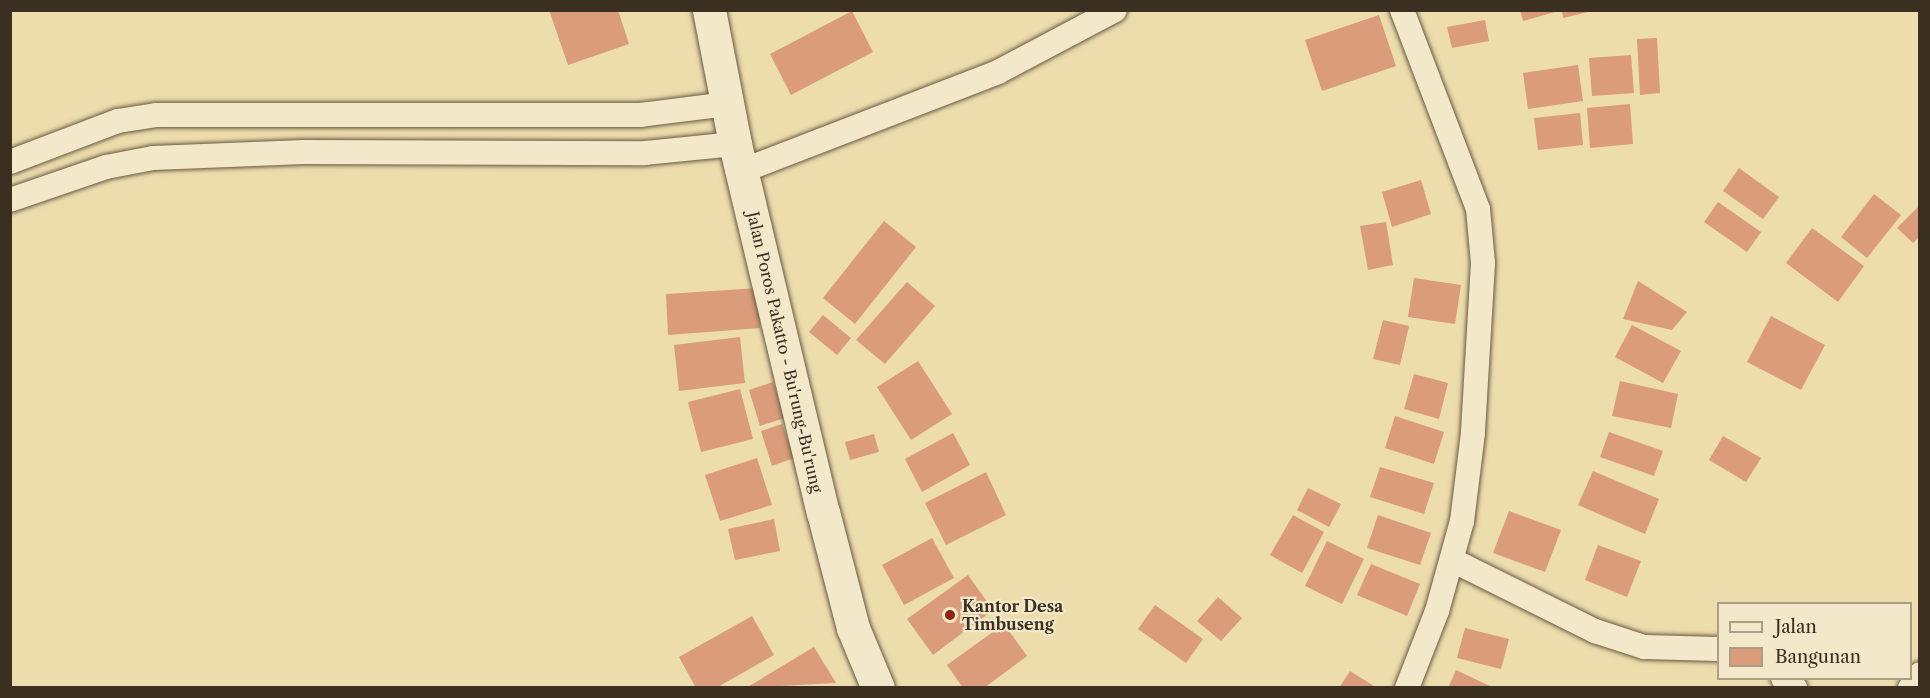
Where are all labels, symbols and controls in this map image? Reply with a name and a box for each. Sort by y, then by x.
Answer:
street label: Jalan Poros Pakatto - Bu'rung-Bu'rung [743,210,827,494]
place label: Kantor Desa Timbuseng [962,596,1064,634]
legend [1717,602,1912,680]
marker: Kantor Desa Timbuseng [943,608,957,622]
text: Jalan [1775,616,1817,638]
text: Bangunan [1775,646,1861,668]

